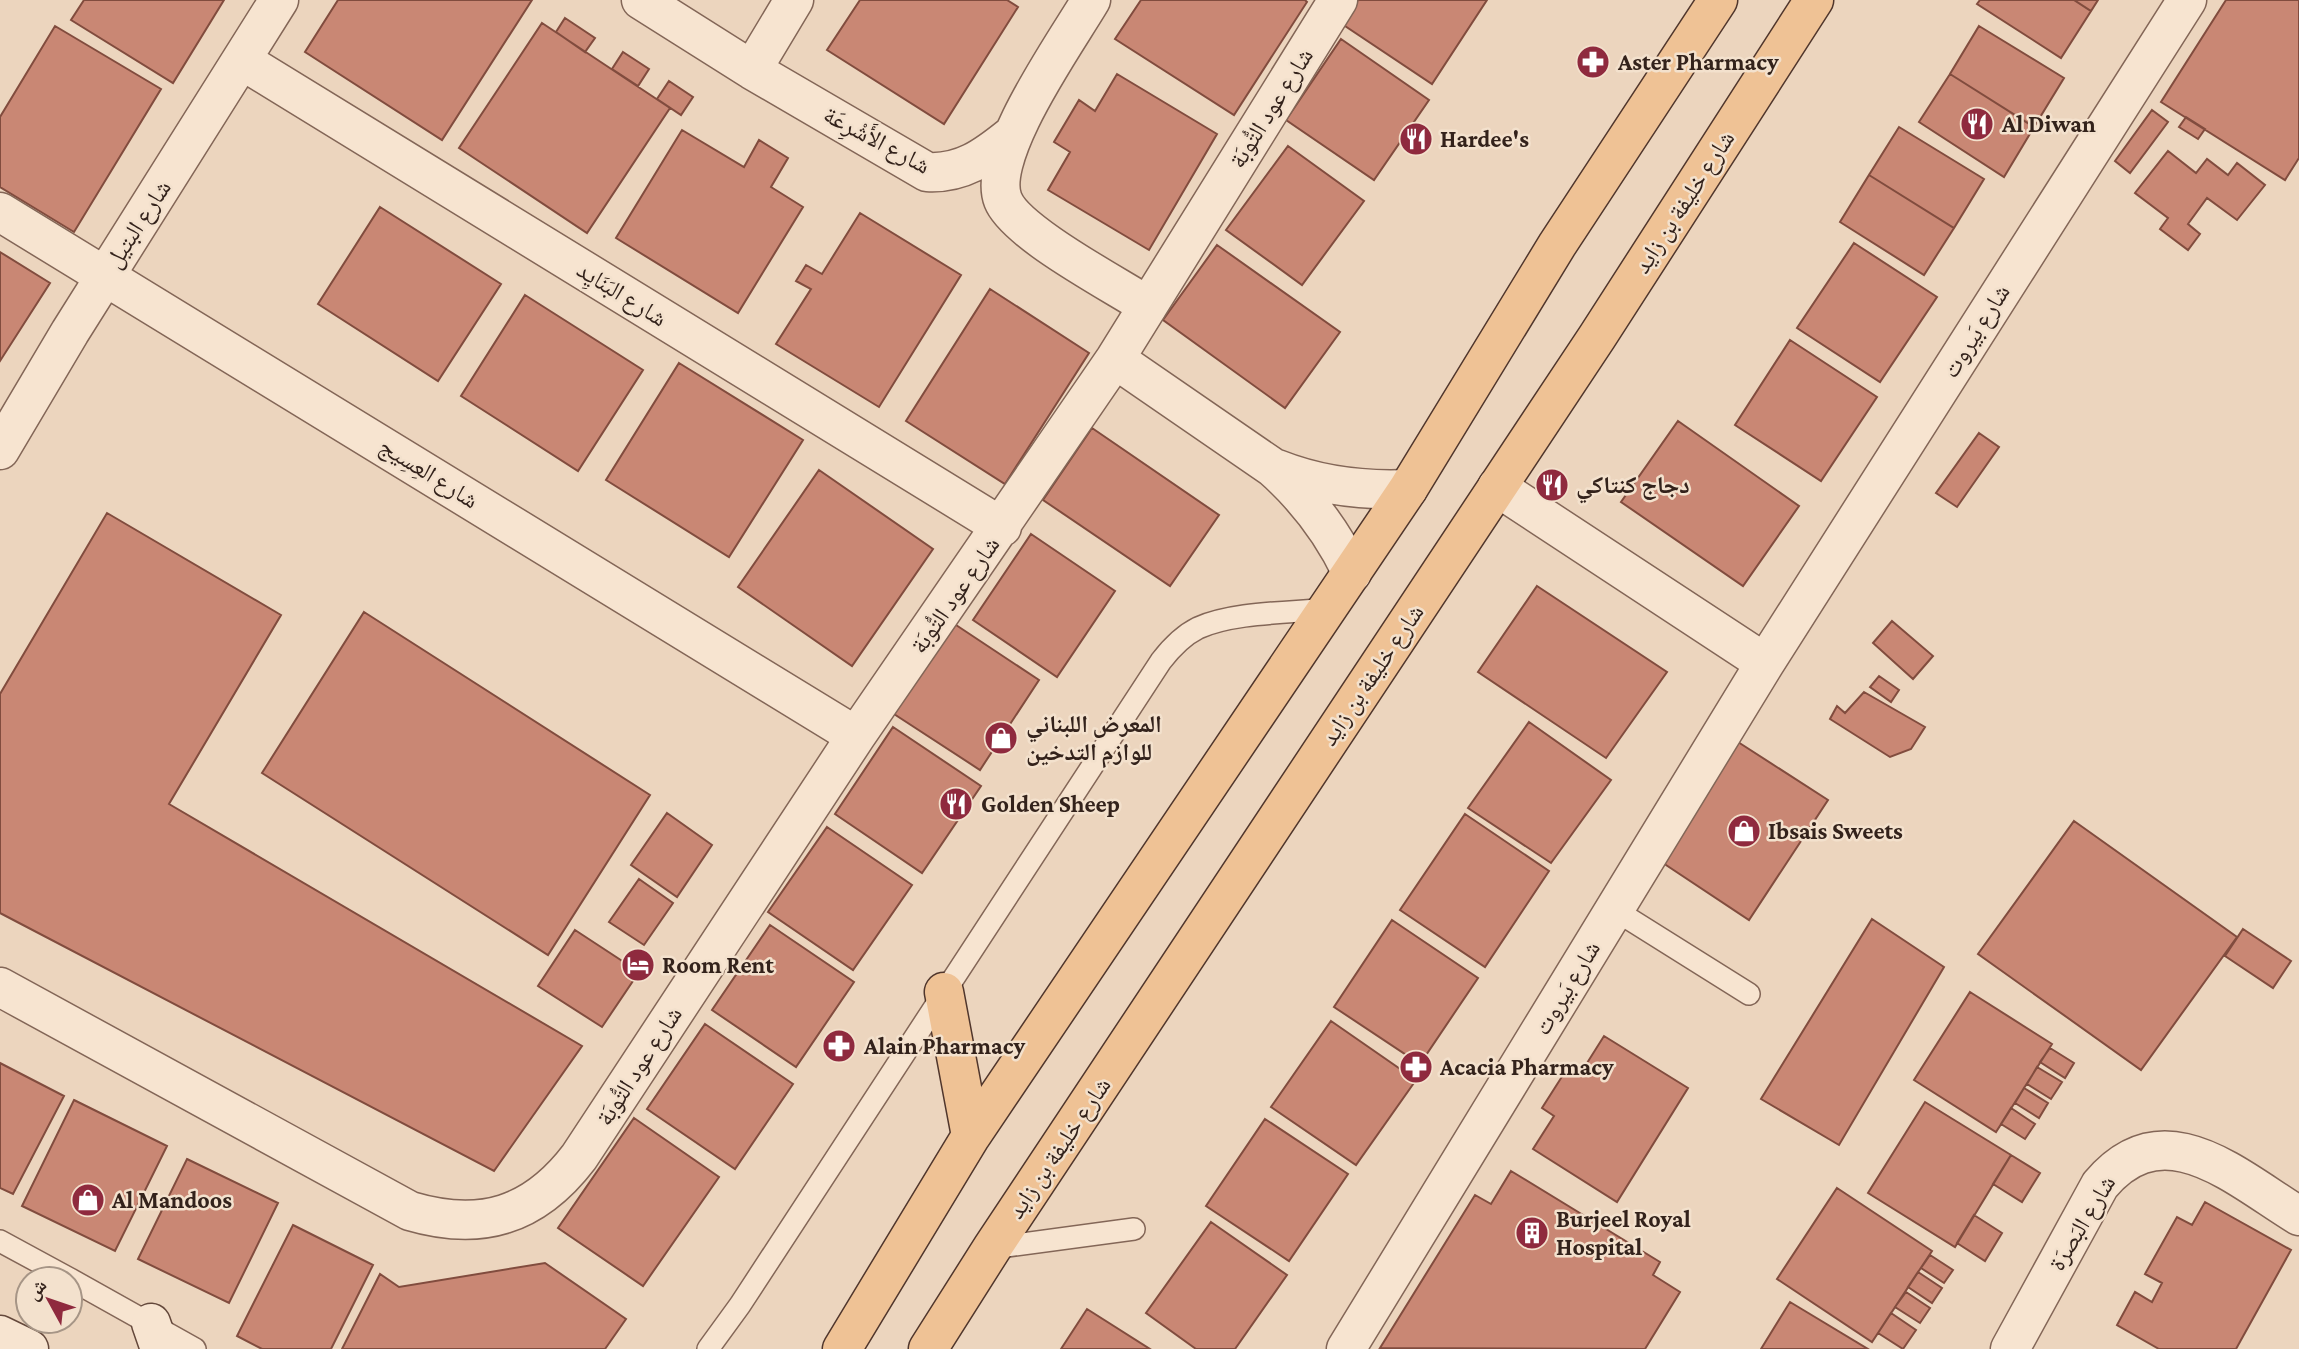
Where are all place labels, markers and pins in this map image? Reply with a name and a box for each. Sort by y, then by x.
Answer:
pharmacy icon: Aster Pharmacy [1574,43,1612,81]
place label: Aster Pharmacy [1617,48,1779,75]
restaurant icon: Al Diwan [1958,105,1996,143]
place label: Al Diwan [2001,110,2096,137]
restaurant icon: Hardee's [1397,120,1435,158]
place label: Hardee's [1440,125,1529,152]
restaurant icon: دجاج كنتاكي [1533,466,1571,504]
place label: دجاج كنتاكي [1576,471,1690,504]
place label: المعرض اللبناني للوازم التدخين [1026,710,1162,769]
shop icon: المعرض اللبناني للوازم التدخين [982,719,1020,757]
restaurant icon: Golden Sheep [937,785,975,823]
place label: Golden Sheep [981,790,1120,817]
shop icon: Ibsais Sweets [1725,812,1763,850]
place label: Ibsais Sweets [1768,817,1903,844]
hotel icon: Room Rent [619,946,657,984]
place label: Room Rent [662,951,774,978]
pharmacy icon: Alain Pharmacy [820,1027,858,1065]
place label: Alain Pharmacy [863,1032,1025,1059]
pharmacy icon: Acacia Pharmacy [1397,1048,1435,1086]
place label: Acacia Pharmacy [1439,1053,1614,1080]
shop icon: Al Mandoos [69,1181,107,1219]
place label: Al Mandoos [111,1186,232,1213]
place label: Burjeel Royal Hospital [1556,1205,1691,1260]
building icon: Burjeel Royal Hospital [1513,1214,1551,1252]

